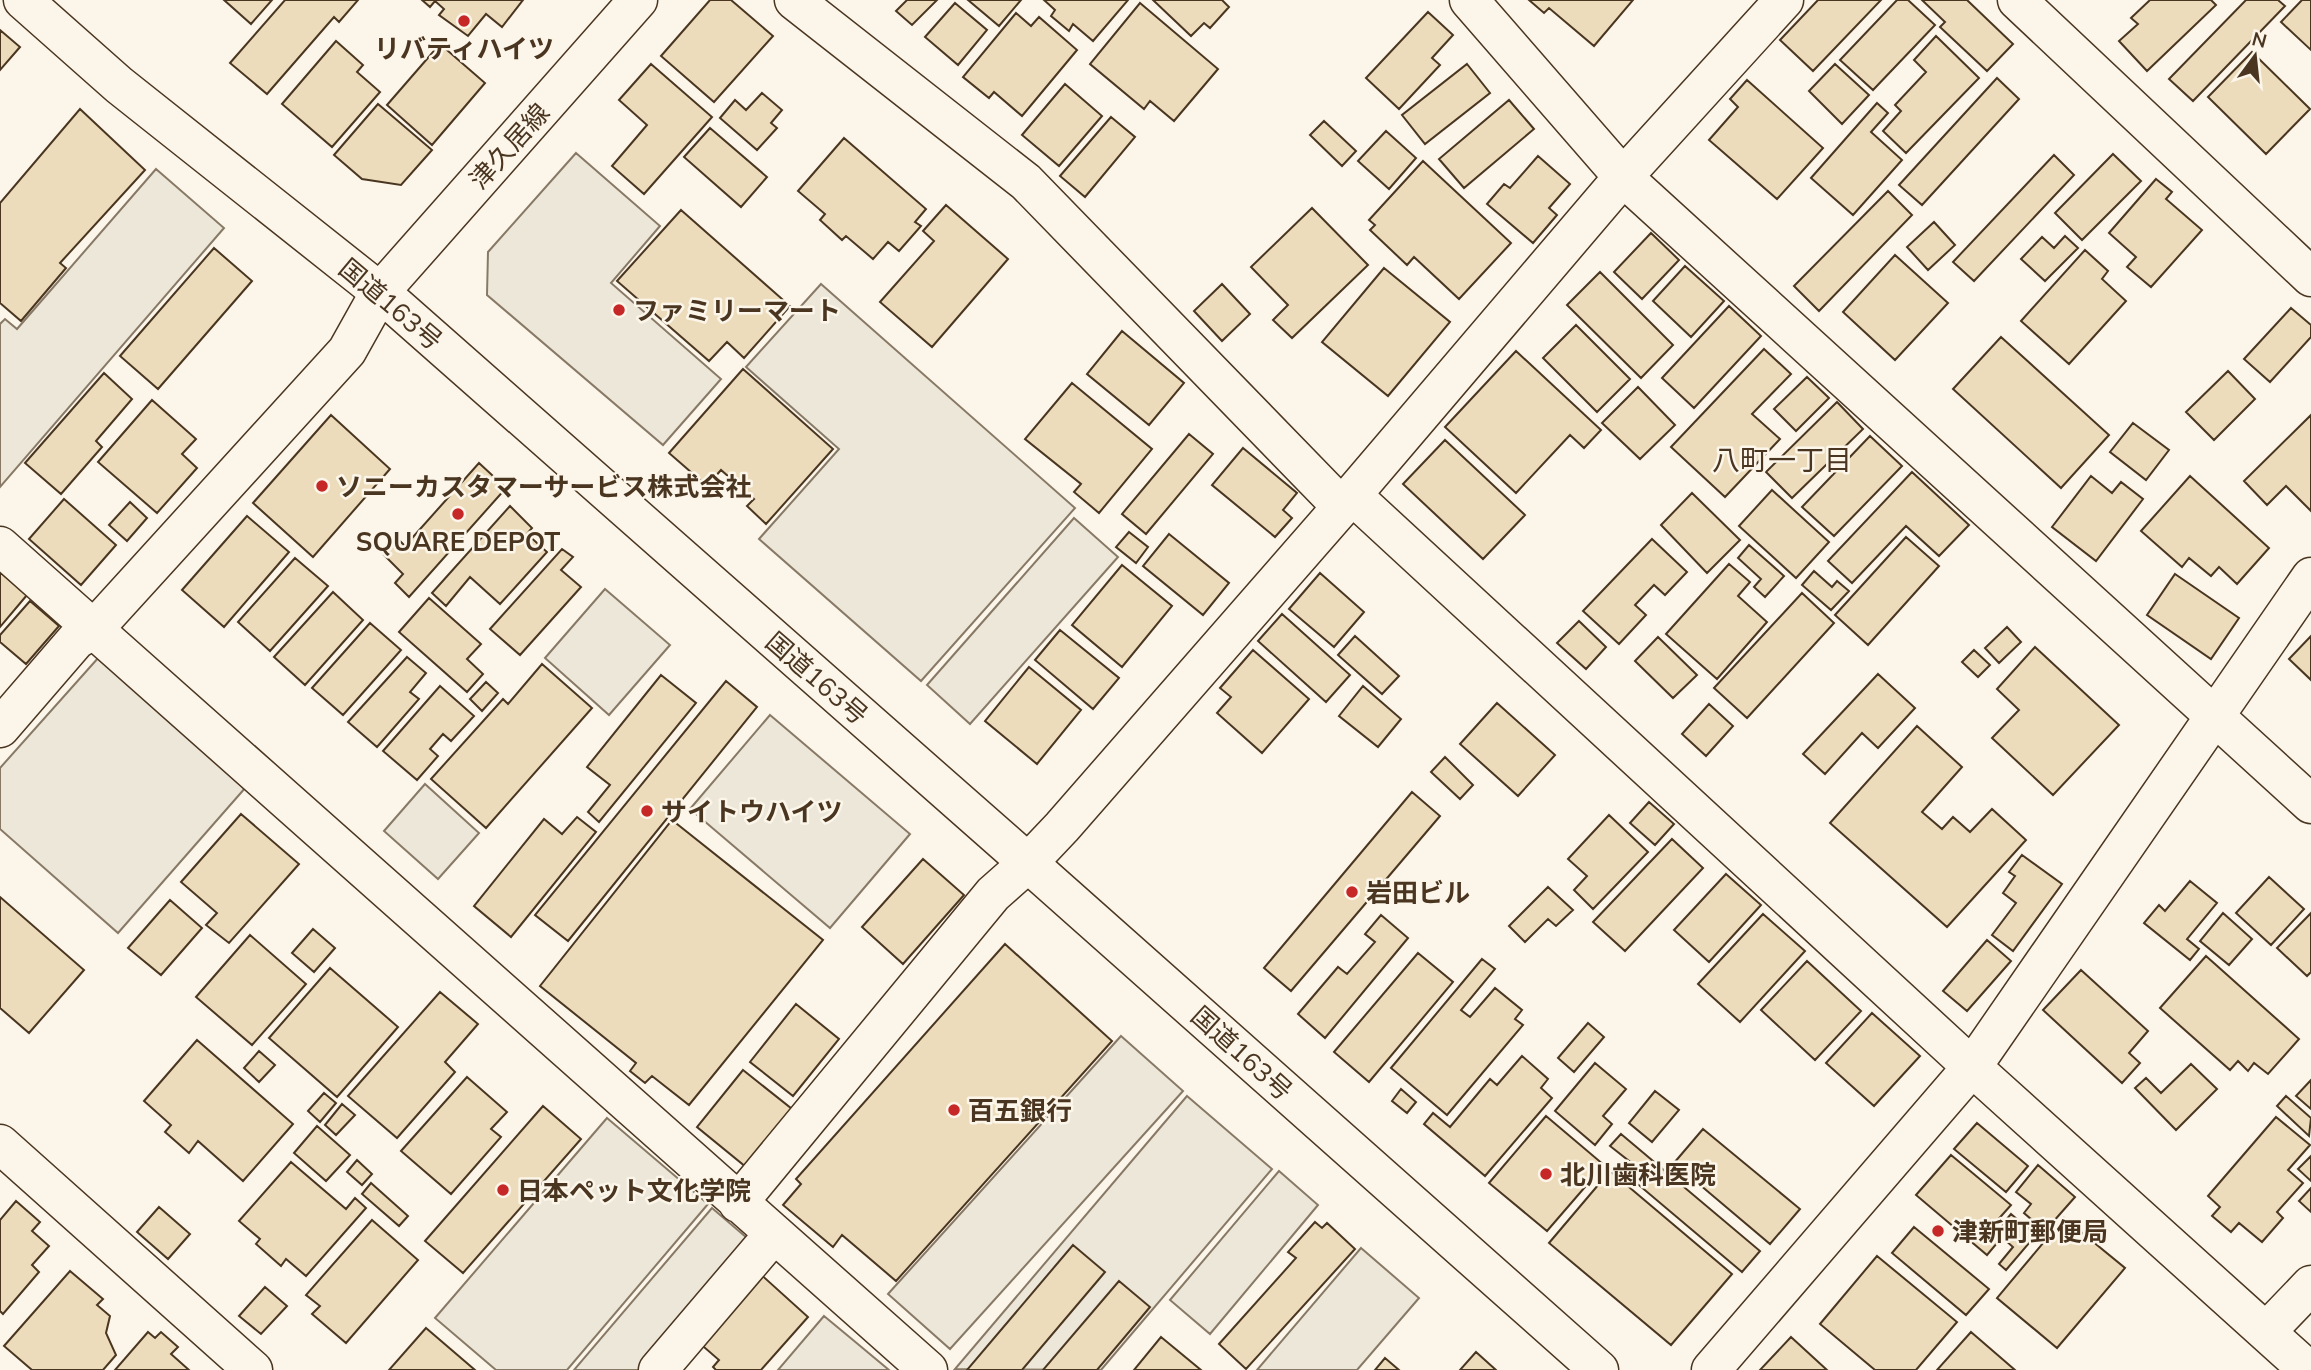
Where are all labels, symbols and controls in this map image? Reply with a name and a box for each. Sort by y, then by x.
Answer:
marker: リバティハイツ [456,13,472,29]
north arrow [2220,21,2290,91]
text: N [2249,26,2269,53]
place label: リバティハイツ [374,32,554,65]
street label: 津久居線 [462,96,556,196]
street label: 国道163号 [333,251,449,357]
place label: ファミリーマート [633,294,841,327]
marker: ファミリーマート [611,302,627,318]
district label: 八町一丁目 [1712,442,1852,477]
place label: ソニーカスタマーサービス株式会社 [336,470,751,503]
marker: ソニーカスタマーサービス株式会社 [314,478,330,494]
marker: SQUARE DEPOT [450,506,466,522]
place label: SQUARE DEPOT [356,525,560,558]
street label: 国道163号 [759,625,875,731]
place label: サイトウハイツ [661,795,842,828]
marker: サイトウハイツ [639,803,655,819]
place label: 岩田ビル [1366,876,1470,909]
marker: 岩田ビル [1344,884,1360,900]
street label: 国道163号 [1185,999,1299,1107]
place label: 百五銀行 [968,1094,1072,1127]
marker: 百五銀行 [946,1102,962,1118]
place label: 北川歯科医院 [1560,1158,1716,1191]
marker: 北川歯科医院 [1538,1166,1554,1182]
place label: 日本ペット文化学院 [517,1174,751,1207]
marker: 日本ペット文化学院 [495,1182,511,1198]
place label: 津新町郵便局 [1952,1215,2108,1248]
marker: 津新町郵便局 [1930,1223,1946,1239]

